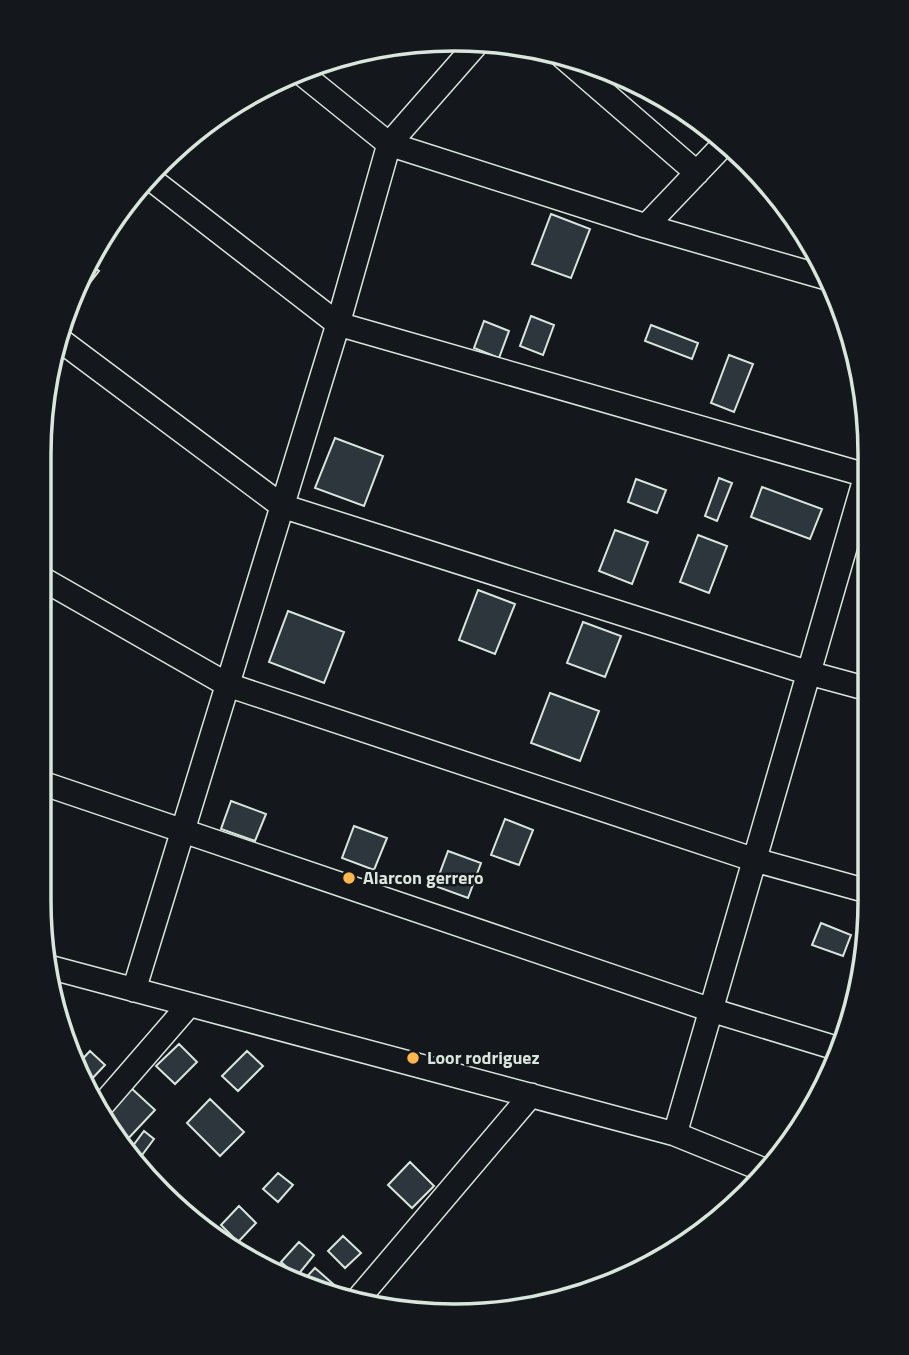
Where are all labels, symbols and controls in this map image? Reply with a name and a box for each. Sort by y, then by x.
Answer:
place label: Alarcon gerrero [363,864,484,891]
marker: Alarcon gerrero [341,870,357,886]
place label: Loor rodriguez [427,1044,540,1071]
marker: Loor rodriguez [405,1050,421,1066]

